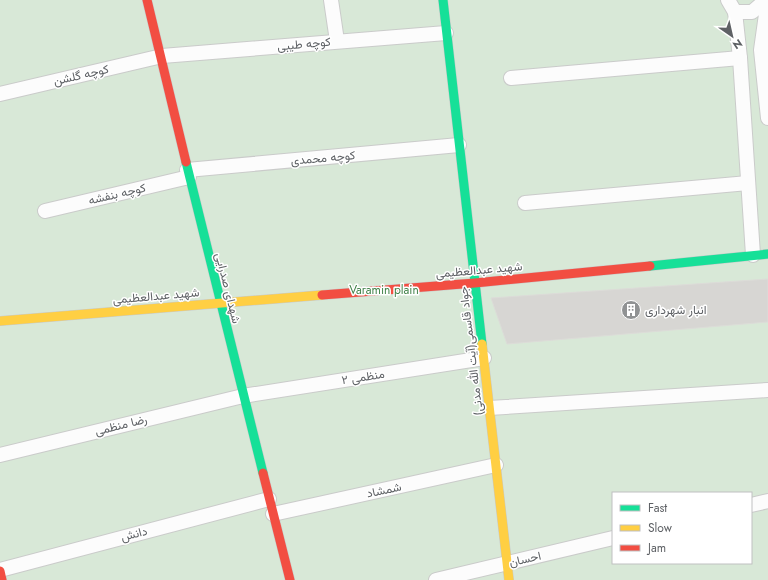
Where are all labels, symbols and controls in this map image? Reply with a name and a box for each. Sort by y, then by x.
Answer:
north arrow [712,16,752,56]
street label: کوچه طیبی [276,33,332,55]
text: N [729,35,746,53]
street label: کوچه گلشن [51,60,111,90]
street label: کوچه محمدی [290,146,356,170]
street label: کوچه بنفشه [87,179,147,209]
street label: شهدای صدرایی [211,251,245,325]
street label: شهید عبدالعظیمی [435,257,523,283]
park label: Varamin plain [349,281,419,299]
street label: شهید عبدالعظیمی [112,283,200,309]
street label: جواد قاسمی(آیت الله مدنی) [454,285,488,417]
building icon: انبار شهرداری [620,299,642,321]
place label: انبار شهرداری [645,301,706,319]
street label: منظمی ۲ [340,365,386,389]
street label: رضا منظمی [93,410,149,440]
street label: شمشاد [365,478,403,502]
legend [612,492,752,564]
text: Fast [648,499,667,517]
text: Slow [648,519,673,537]
street label: دانش [119,522,150,546]
text: Jam [646,539,666,557]
street label: احسان [507,547,543,571]

